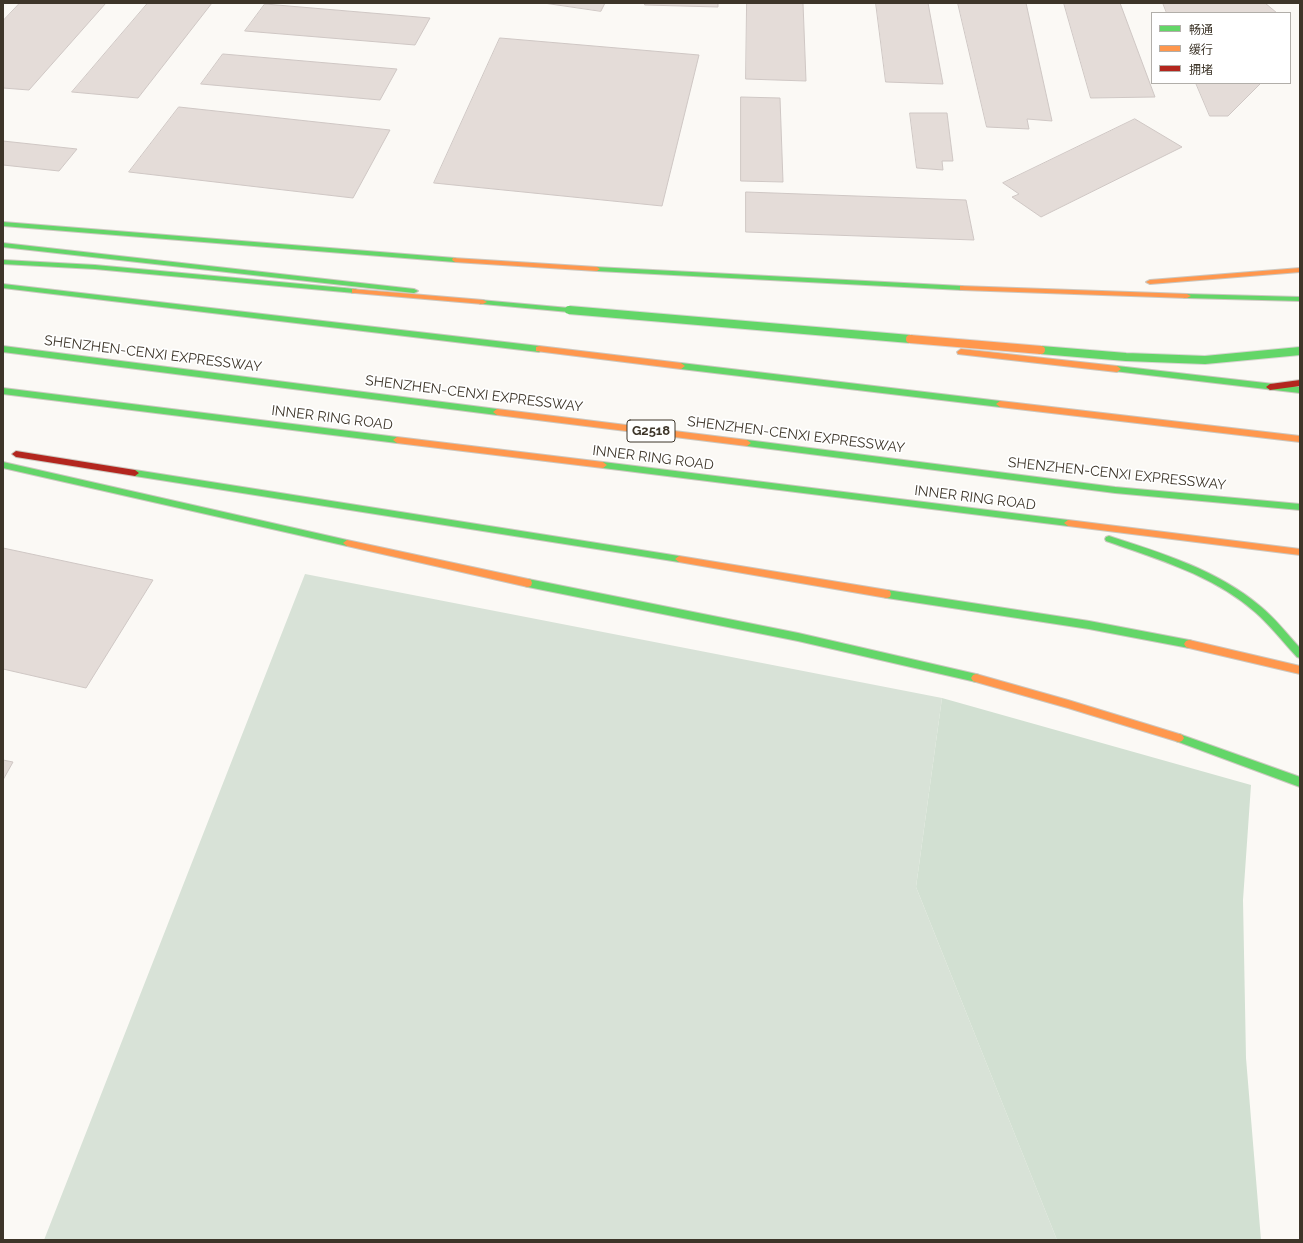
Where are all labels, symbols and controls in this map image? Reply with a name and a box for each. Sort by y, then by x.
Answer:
legend [1151,12,1291,84]
text: 畅通 [1189,23,1213,37]
text: 缓行 [1189,43,1213,57]
text: 拥堵 [1189,63,1213,77]
street label: SHENZHEN-CENXI EXPRESSWAY [43,332,263,376]
street label: SHENZHEN-CENXI EXPRESSWAY [364,372,584,416]
street label: INNER RING ROAD [270,402,394,434]
street label: SHENZHEN-CENXI EXPRESSWAY [686,413,906,457]
road number: G2518 [627,420,675,442]
street label: INNER RING ROAD [591,442,715,474]
street label: SHENZHEN-CENXI EXPRESSWAY [1007,454,1227,494]
street label: INNER RING ROAD [913,482,1037,514]

